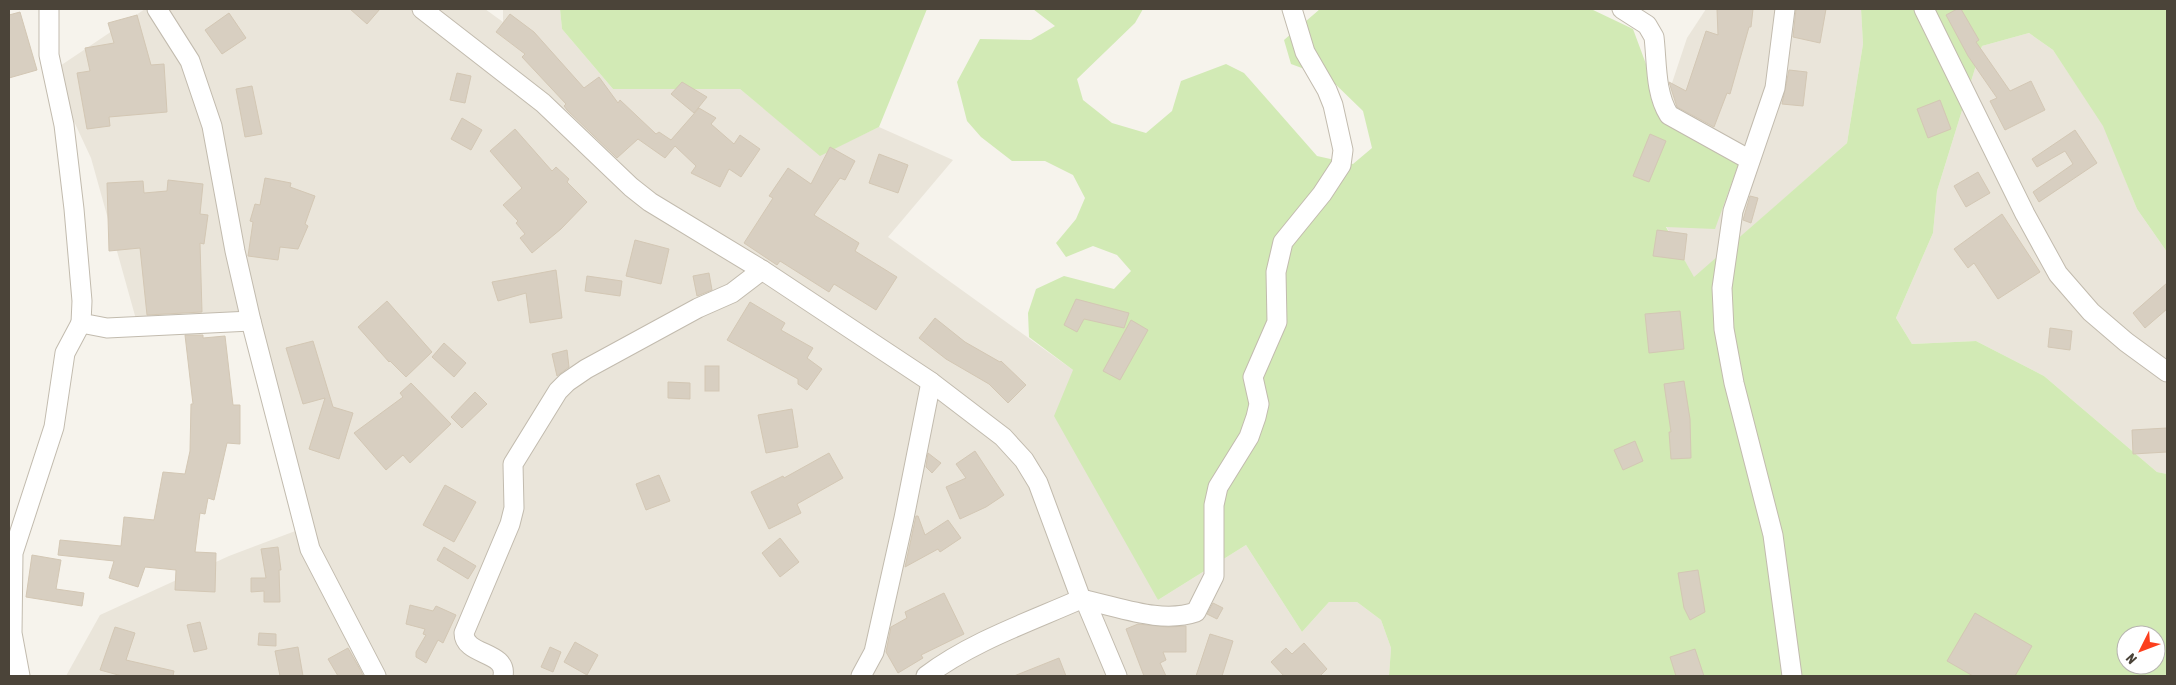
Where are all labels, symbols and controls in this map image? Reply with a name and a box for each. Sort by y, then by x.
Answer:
north arrow [2116,625,2166,675]
text: N [2123,650,2140,667]

